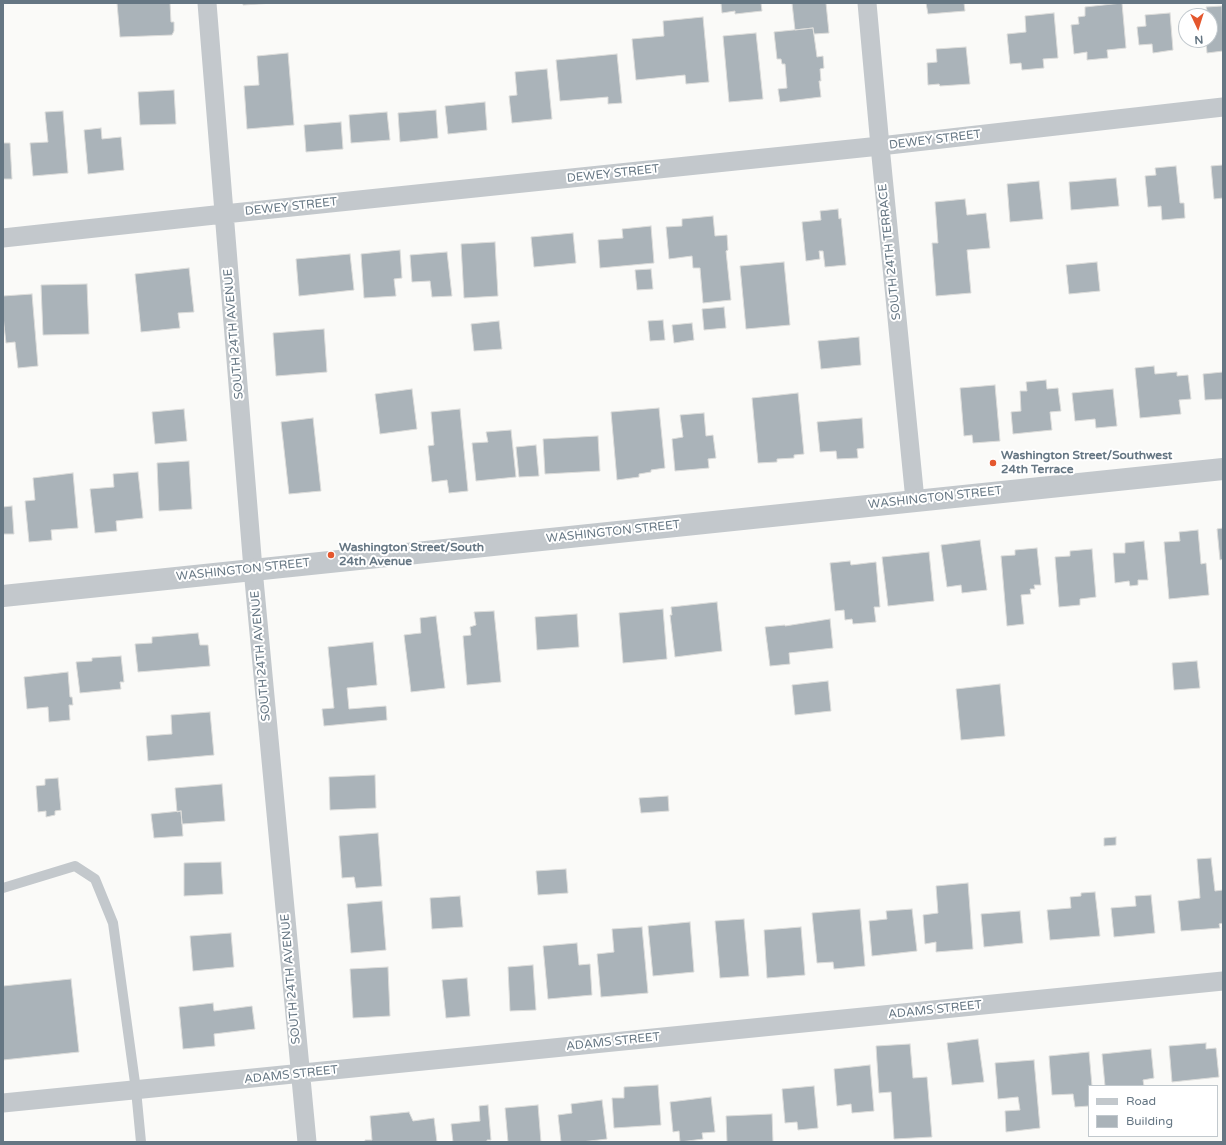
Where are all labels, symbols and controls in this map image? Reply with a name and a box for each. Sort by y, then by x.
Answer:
north arrow [1178,8,1218,48]
text: N [1194,33,1204,46]
street label: DEWEY STREET [888,127,982,153]
street label: DEWEY STREET [566,162,660,186]
street label: SOUTH 24TH TERRACE [876,183,904,321]
street label: DEWEY STREET [244,195,338,219]
street label: SOUTH 24TH AVENUE [221,268,247,400]
place label: Washington Street/Southwest 24th Terrace [1001,449,1172,477]
marker: Washington Street/Southwest 24th Terrace [988,458,998,468]
street label: WASHINGTON STREET [867,484,1003,512]
street label: WASHINGTON STREET [545,518,681,546]
place label: Washington Street/South 24th Avenue [339,541,484,569]
marker: Washington Street/South 24th Avenue [326,550,336,560]
street label: WASHINGTON STREET [175,556,311,584]
street label: SOUTH 24TH AVENUE [248,590,274,722]
street label: SOUTH 24TH AVENUE [278,913,304,1045]
street label: ADAMS STREET [887,998,983,1022]
street label: ADAMS STREET [565,1030,661,1054]
street label: ADAMS STREET [243,1063,339,1087]
legend [1088,1085,1218,1137]
text: Road [1126,1094,1156,1108]
text: Building [1126,1114,1173,1128]

